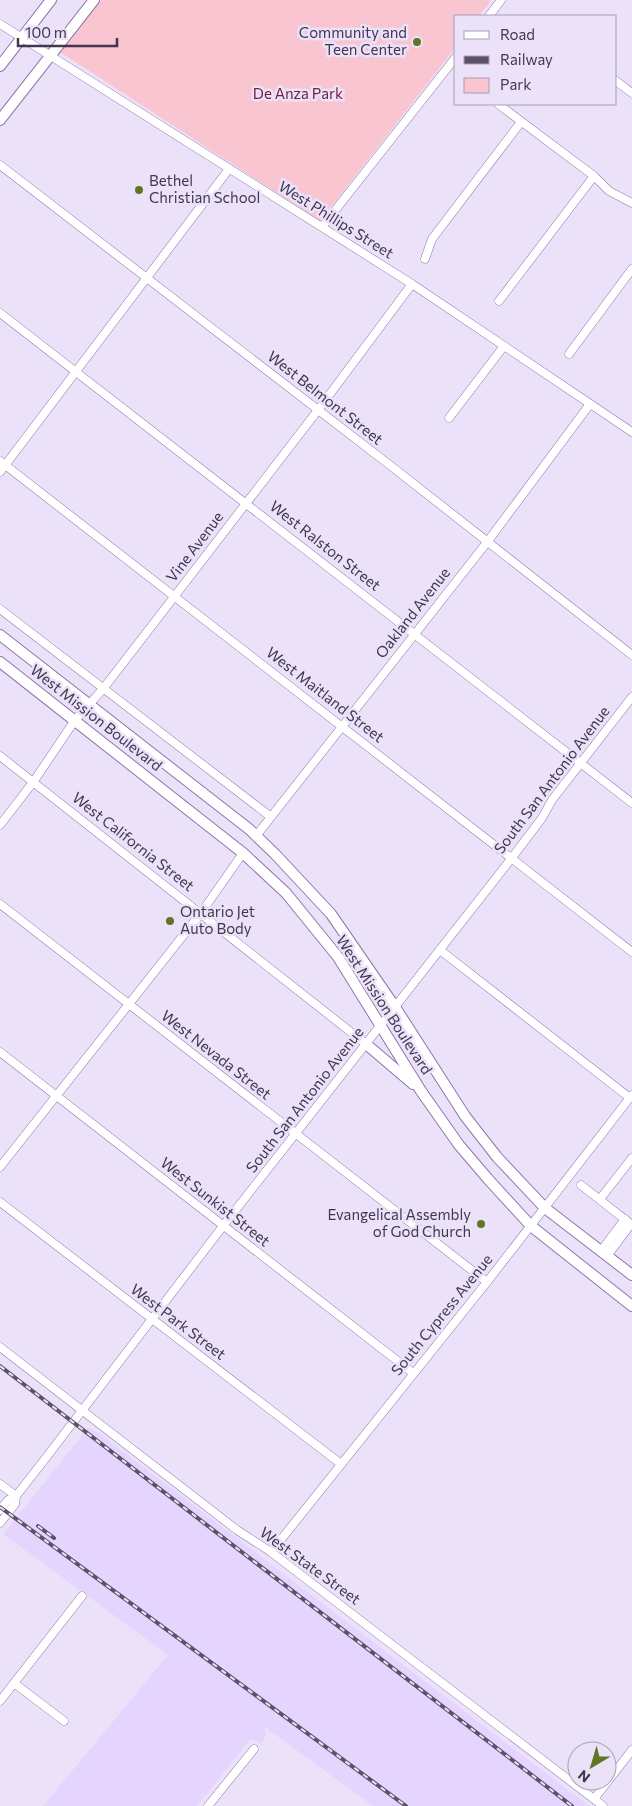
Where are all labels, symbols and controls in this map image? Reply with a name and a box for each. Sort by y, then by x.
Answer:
scale bar [18,15,116,47]
legend [454,15,617,105]
text: 100 m [25,23,67,41]
place label: Community and Teen Center [299,23,407,58]
text: Road [500,25,535,43]
marker: Community and Teen Center [411,36,423,48]
text: Railway [500,50,553,68]
text: Park [500,75,531,93]
park label: De Anza Park [253,84,343,102]
place label: Bethel Christian School [149,171,260,206]
street label: West Phillips Street [276,177,397,262]
marker: Bethel Christian School [133,184,145,196]
street label: West Belmont Street [264,347,387,448]
street label: West Ralston Street [267,496,384,594]
street label: Vine Avenue [162,508,227,585]
street label: Oakland Avenue [371,563,453,661]
street label: West Maitland Street [263,643,388,746]
street label: West Mission Boulevard [27,660,166,774]
street label: South San Antonio Avenue [490,702,613,857]
street label: West California Street [69,788,198,894]
place label: Ontario Jet Auto Body [180,902,255,937]
marker: Ontario Jet Auto Body [164,915,176,927]
street label: West Mission Boulevard [333,931,437,1077]
street label: West Nevada Street [158,1006,275,1103]
street label: South San Antonio Avenue [242,1023,367,1176]
street label: West Sunkist Street [157,1153,274,1250]
place label: Evangelical Assembly of God Church [327,1205,471,1240]
marker: Evangelical Assembly of God Church [475,1218,487,1230]
street label: South Cypress Avenue [387,1250,496,1379]
street label: West Park Street [127,1280,230,1363]
street label: West State Street [257,1523,364,1608]
north arrow [567,1741,617,1791]
text: N [574,1767,593,1787]

